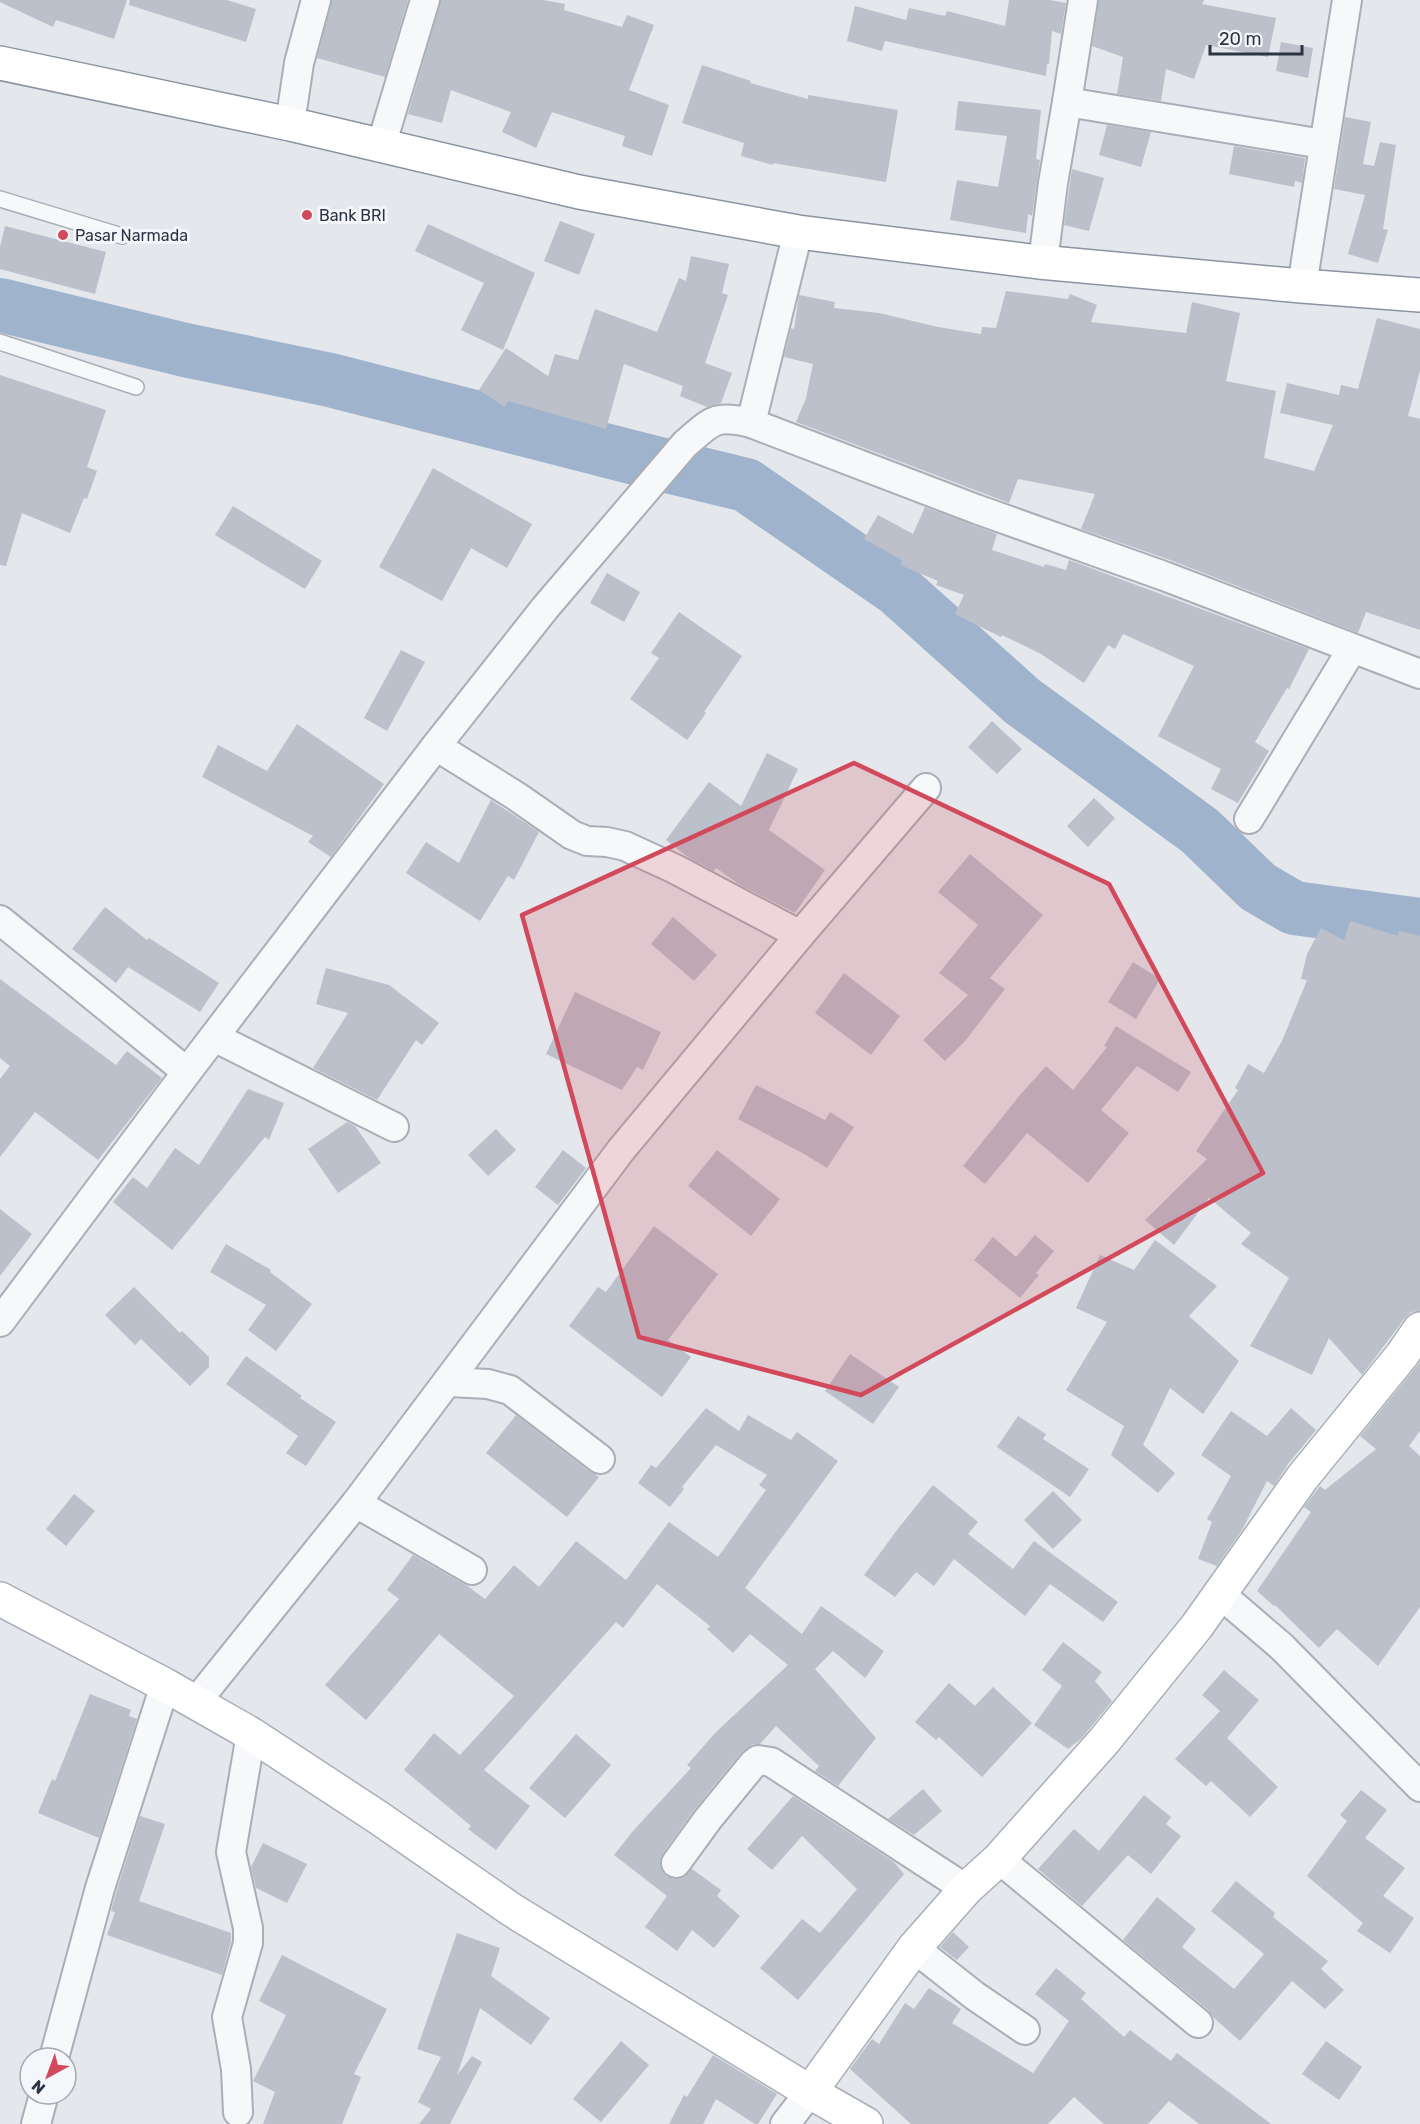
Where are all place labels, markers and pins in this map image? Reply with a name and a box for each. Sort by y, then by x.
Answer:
place label: Bank BRI [319,206,386,225]
marker: Bank BRI [300,208,314,222]
place label: Pasar Narmada [75,226,188,245]
marker: Pasar Narmada [56,228,70,242]

